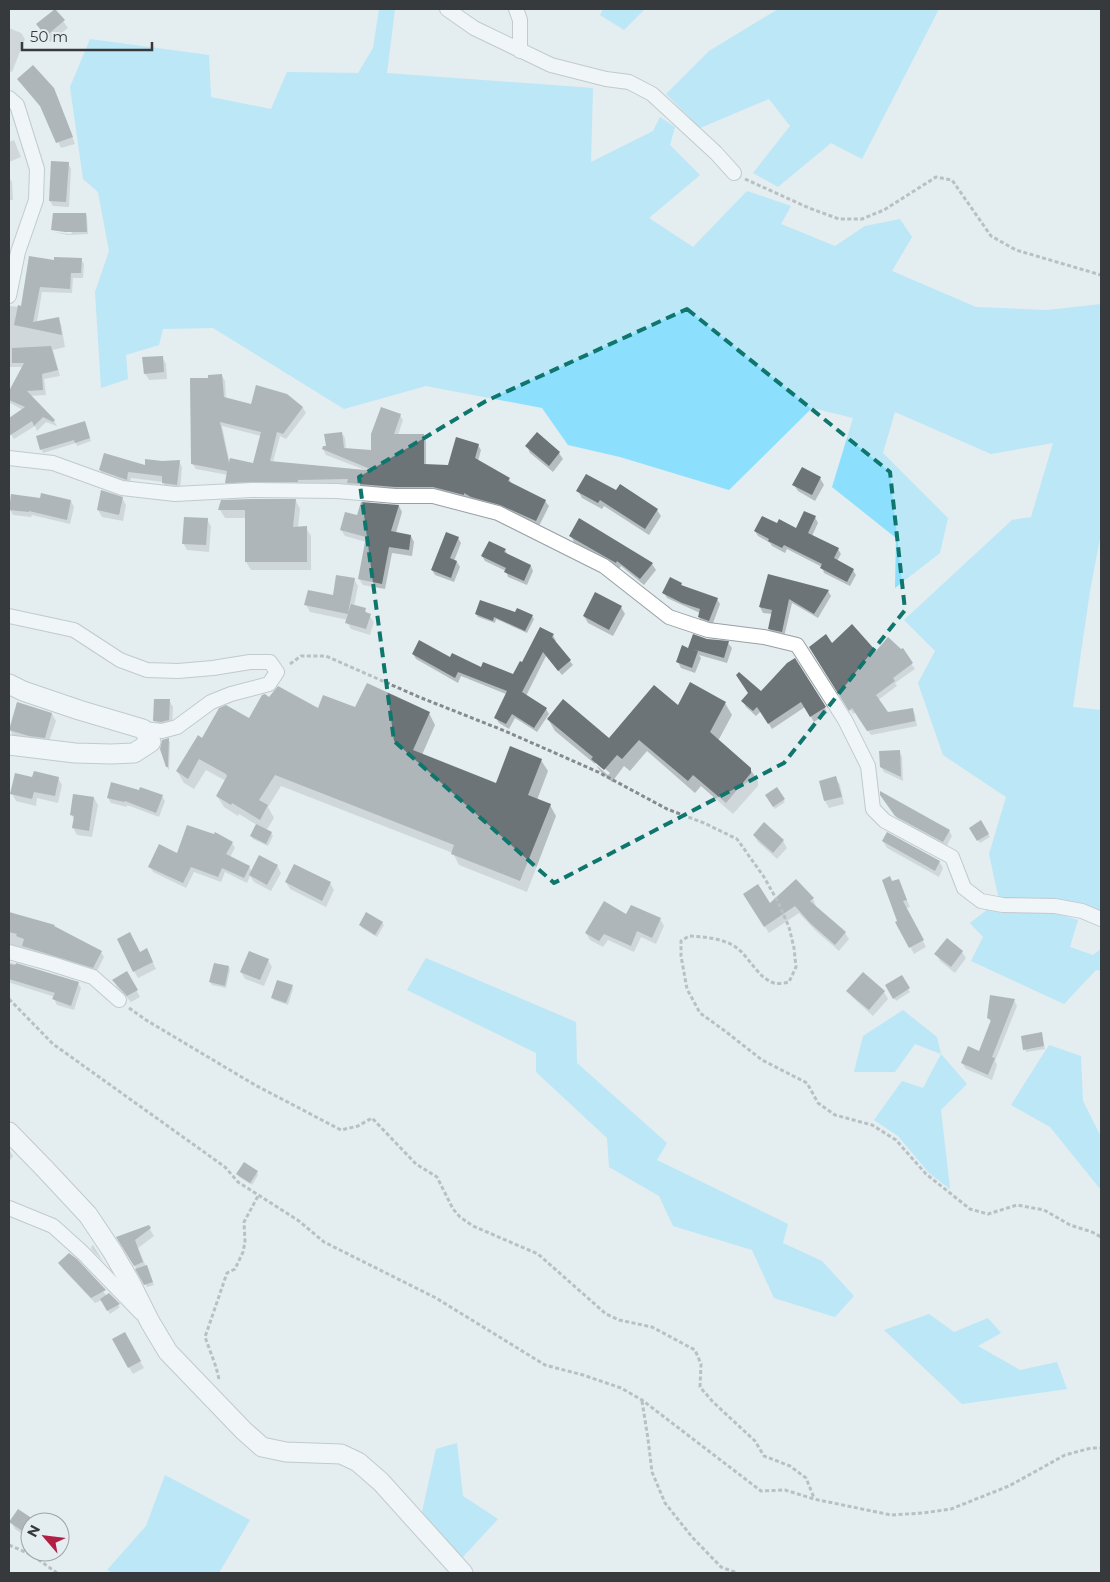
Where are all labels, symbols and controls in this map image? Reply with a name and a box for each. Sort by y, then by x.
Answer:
scale bar [22,20,152,52]
text: 50 m [30,27,68,46]
north arrow [20,1512,70,1562]
text: N [23,1522,44,1540]

